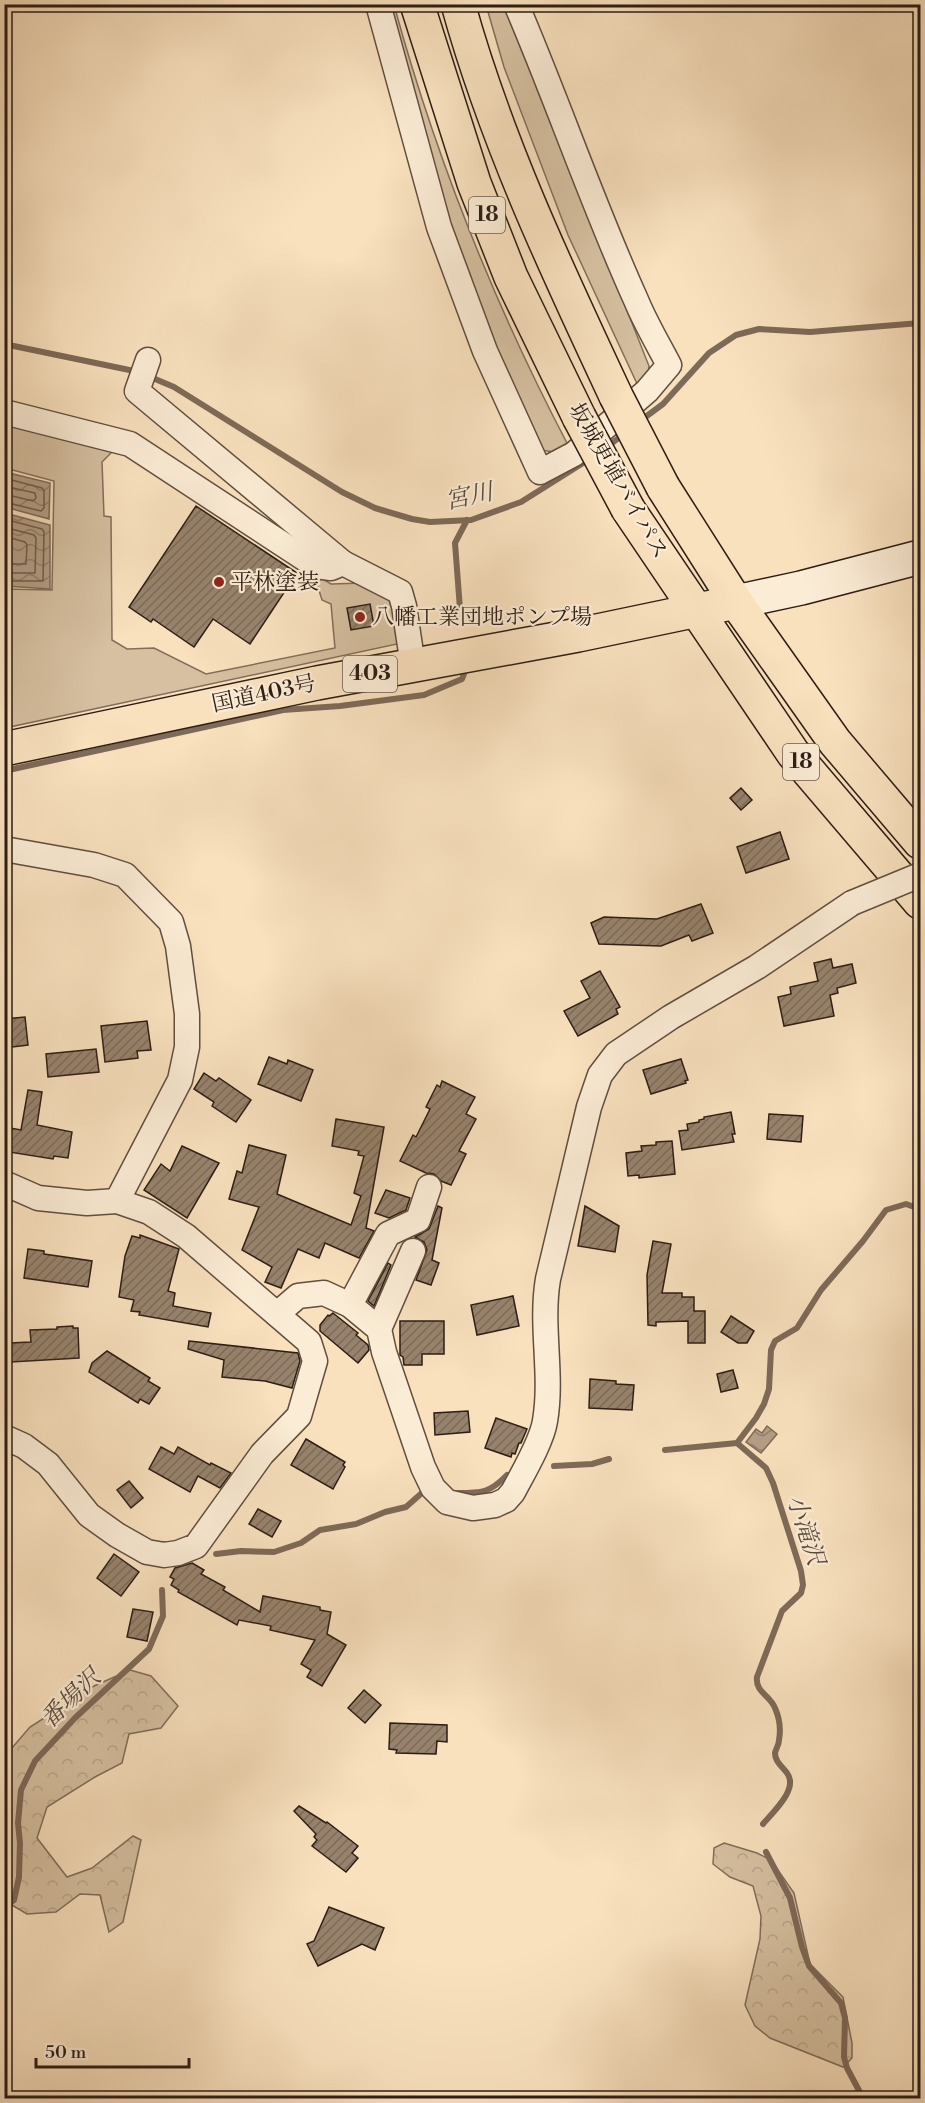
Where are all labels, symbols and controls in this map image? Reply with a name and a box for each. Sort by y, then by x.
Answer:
road number: 18 [469,197,505,233]
street label: 坂城更埴バイパス [562,398,674,564]
water label: 宮川 [442,477,499,517]
place label: 平林塗装 [231,569,319,596]
marker: 平林塗装 [212,575,226,589]
place label: 八幡工業団地ポンプ場 [372,604,592,631]
marker: 八幡工業団地ポンプ場 [353,610,367,624]
road number: 403 [343,656,397,692]
street label: 国道403号 [209,670,319,718]
road number: 18 [783,744,819,780]
water label: 小滝沢 [780,1491,831,1572]
water label: 番場沢 [35,1661,109,1735]
scale bar [36,2031,189,2069]
text: 50 m [45,2041,87,2064]

